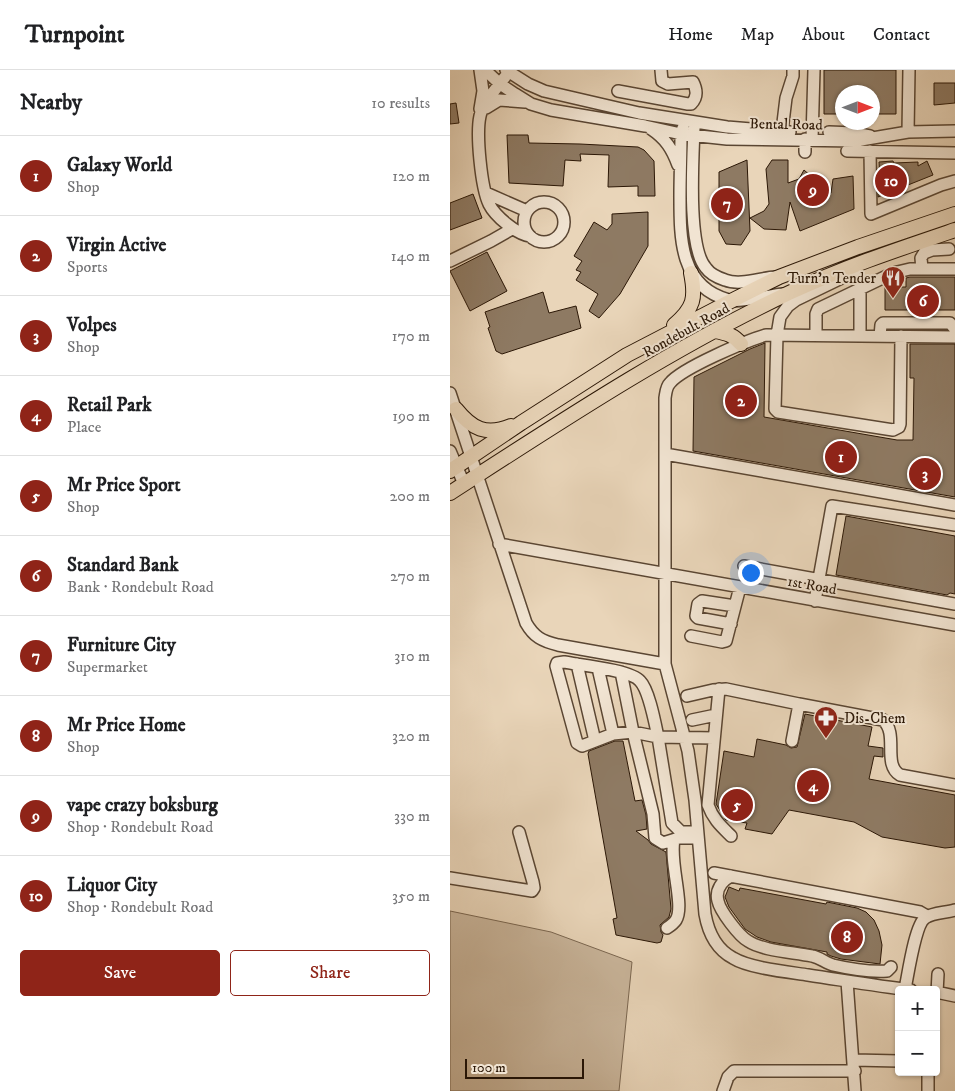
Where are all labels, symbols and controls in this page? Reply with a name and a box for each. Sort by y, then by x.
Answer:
text: Turnpoint [25,20,124,50]
text: Home [668,24,713,46]
text: Map [741,24,774,46]
text: About [802,24,845,46]
text: Contact [873,24,930,46]
north arrow [835,85,880,130]
text: Nearby [20,90,82,116]
text: 10 results [371,93,430,113]
street label: Bental Road [749,114,823,135]
text: Galaxy World [67,154,172,177]
pin: 10 [875,162,907,200]
text: 1 [33,166,39,186]
text: 120 m [392,166,430,186]
pin: 9 [797,171,829,209]
text: Shop [67,177,100,197]
pin: 7 [711,185,743,223]
text: Virgin Active [67,234,166,257]
text: 2 [32,246,40,266]
text: 140 m [391,246,430,266]
text: Sports [67,257,108,277]
restaurant icon: Turn'n Tender [880,265,906,299]
place label: Turn'n Tender [787,269,876,288]
pin: 6 [907,282,939,320]
street label: Rondebult Road [639,298,733,362]
text: Volpes [67,314,117,337]
text: 3 [33,326,39,346]
text: 170 m [392,326,430,346]
text: Shop [67,337,100,357]
pin: 2 [725,382,757,420]
text: Retail Park [67,394,152,417]
text: 4 [31,406,41,426]
text: 190 m [392,406,430,426]
text: Place [67,417,101,437]
pin: 1 [825,438,857,476]
pin: 3 [909,455,941,493]
text: Mr Price Sport [67,474,180,497]
text: 5 [32,486,40,506]
text: 200 m [389,486,430,506]
text: Shop [67,497,100,517]
text: Standard Bank [67,554,179,577]
your location [738,560,764,586]
text: 6 [32,566,40,586]
text: 270 m [390,566,430,586]
street label: 1st Road [786,572,838,599]
text: Bank · Rondebult Road [67,577,214,597]
text: Furniture City [67,634,176,657]
text: 7 [32,646,40,666]
text: 310 m [394,646,430,666]
text: Supermarket [67,657,148,677]
pharmacy icon: Dis-Chem [813,705,839,739]
place label: Dis-Chem [844,709,905,728]
text: Mr Price Home [67,714,186,737]
text: 8 [32,726,40,746]
text: 320 m [392,726,430,746]
text: Shop [67,737,100,757]
pin: 4 [797,767,829,805]
pin: 5 [721,786,753,824]
text: vape crazy boksburg [67,794,218,817]
text: 9 [32,806,40,826]
text: 330 m [394,806,430,826]
text: Shop · Rondebult Road [67,817,213,837]
text: Liquor City [67,874,157,897]
text: 10 [29,886,43,906]
text: 350 m [392,886,430,906]
text: Shop · Rondebult Road [67,897,213,917]
pin: 8 [831,918,863,956]
button: Save [20,950,220,996]
button: Share [230,950,430,996]
map controls [895,986,940,1076]
button: + [895,986,940,1031]
button: − [895,1031,940,1076]
scale bar [465,1056,584,1079]
text: 100 m [472,1059,506,1077]

